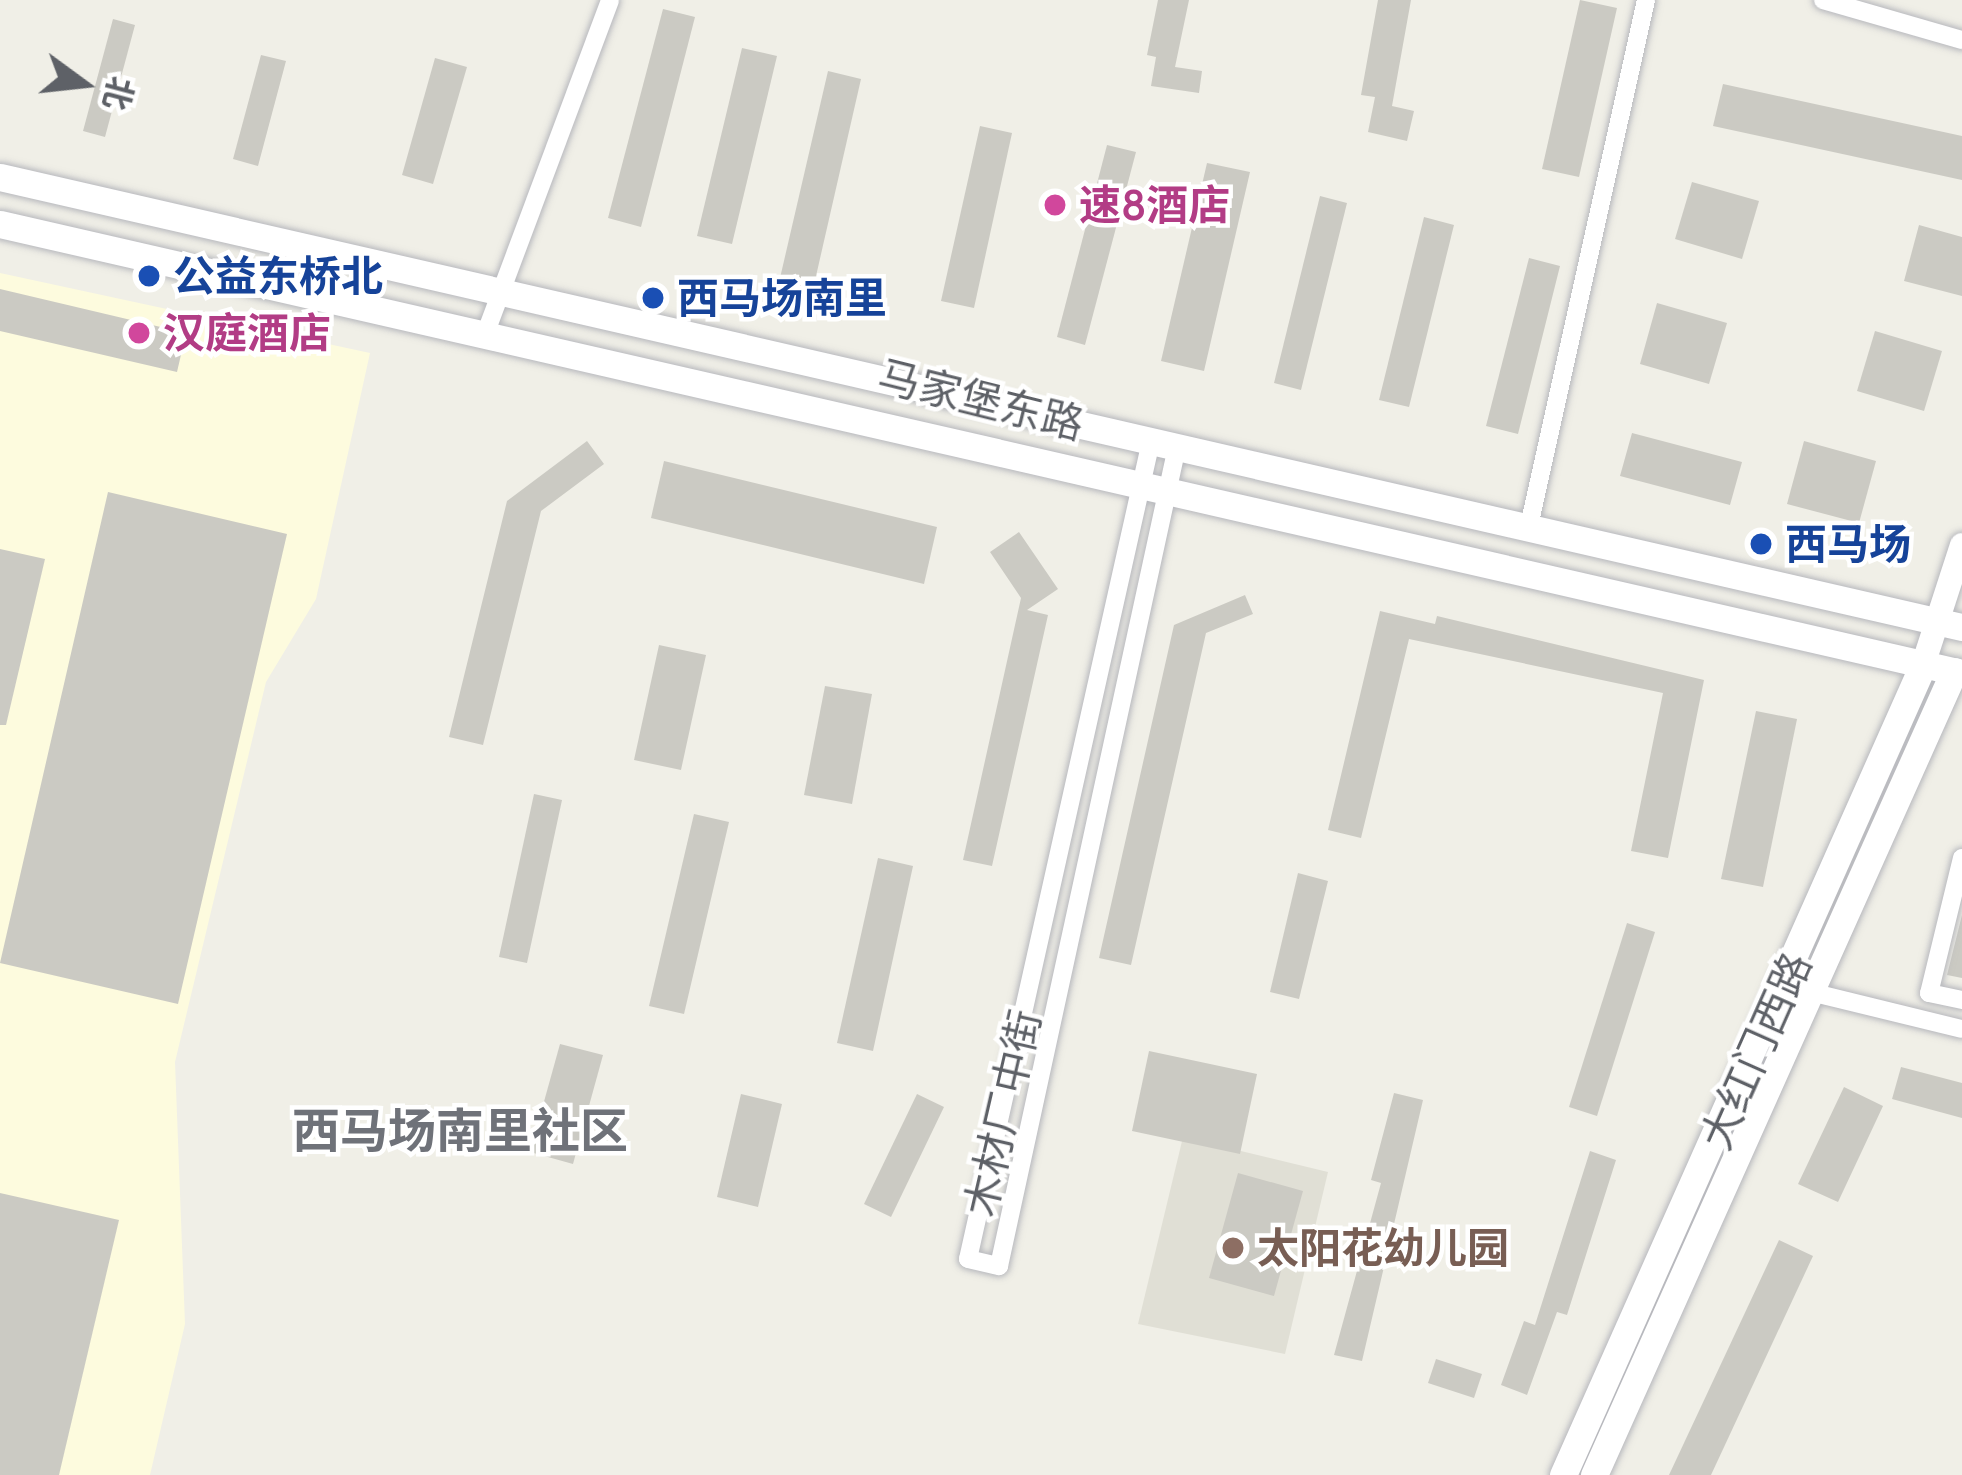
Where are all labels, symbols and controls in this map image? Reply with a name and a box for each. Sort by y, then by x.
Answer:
north arrow [24,24,144,144]
text: 北 [95,72,142,114]
place label: 速8酒店 [1079,180,1230,230]
marker: 速8酒店 [1042,192,1068,218]
place label: 公益东桥北 [173,251,383,301]
marker: 公益东桥北 [136,263,162,289]
place label: 西马场南里 [677,273,887,323]
marker: 西马场南里 [640,285,666,311]
place label: 汉庭酒店 [163,308,331,358]
marker: 汉庭酒店 [126,320,152,346]
street label: 马家堡东路 [873,350,1089,450]
place label: 西马场 [1785,519,1911,569]
marker: 西马场 [1748,531,1774,557]
street label: 大红门西路 [1690,945,1822,1157]
street label: 木材厂中街 [955,1005,1051,1221]
district label: 西马场南里社区 [292,1103,628,1161]
place label: 太阳花幼儿园 [1257,1223,1509,1273]
marker: 太阳花幼儿园 [1220,1235,1246,1261]

